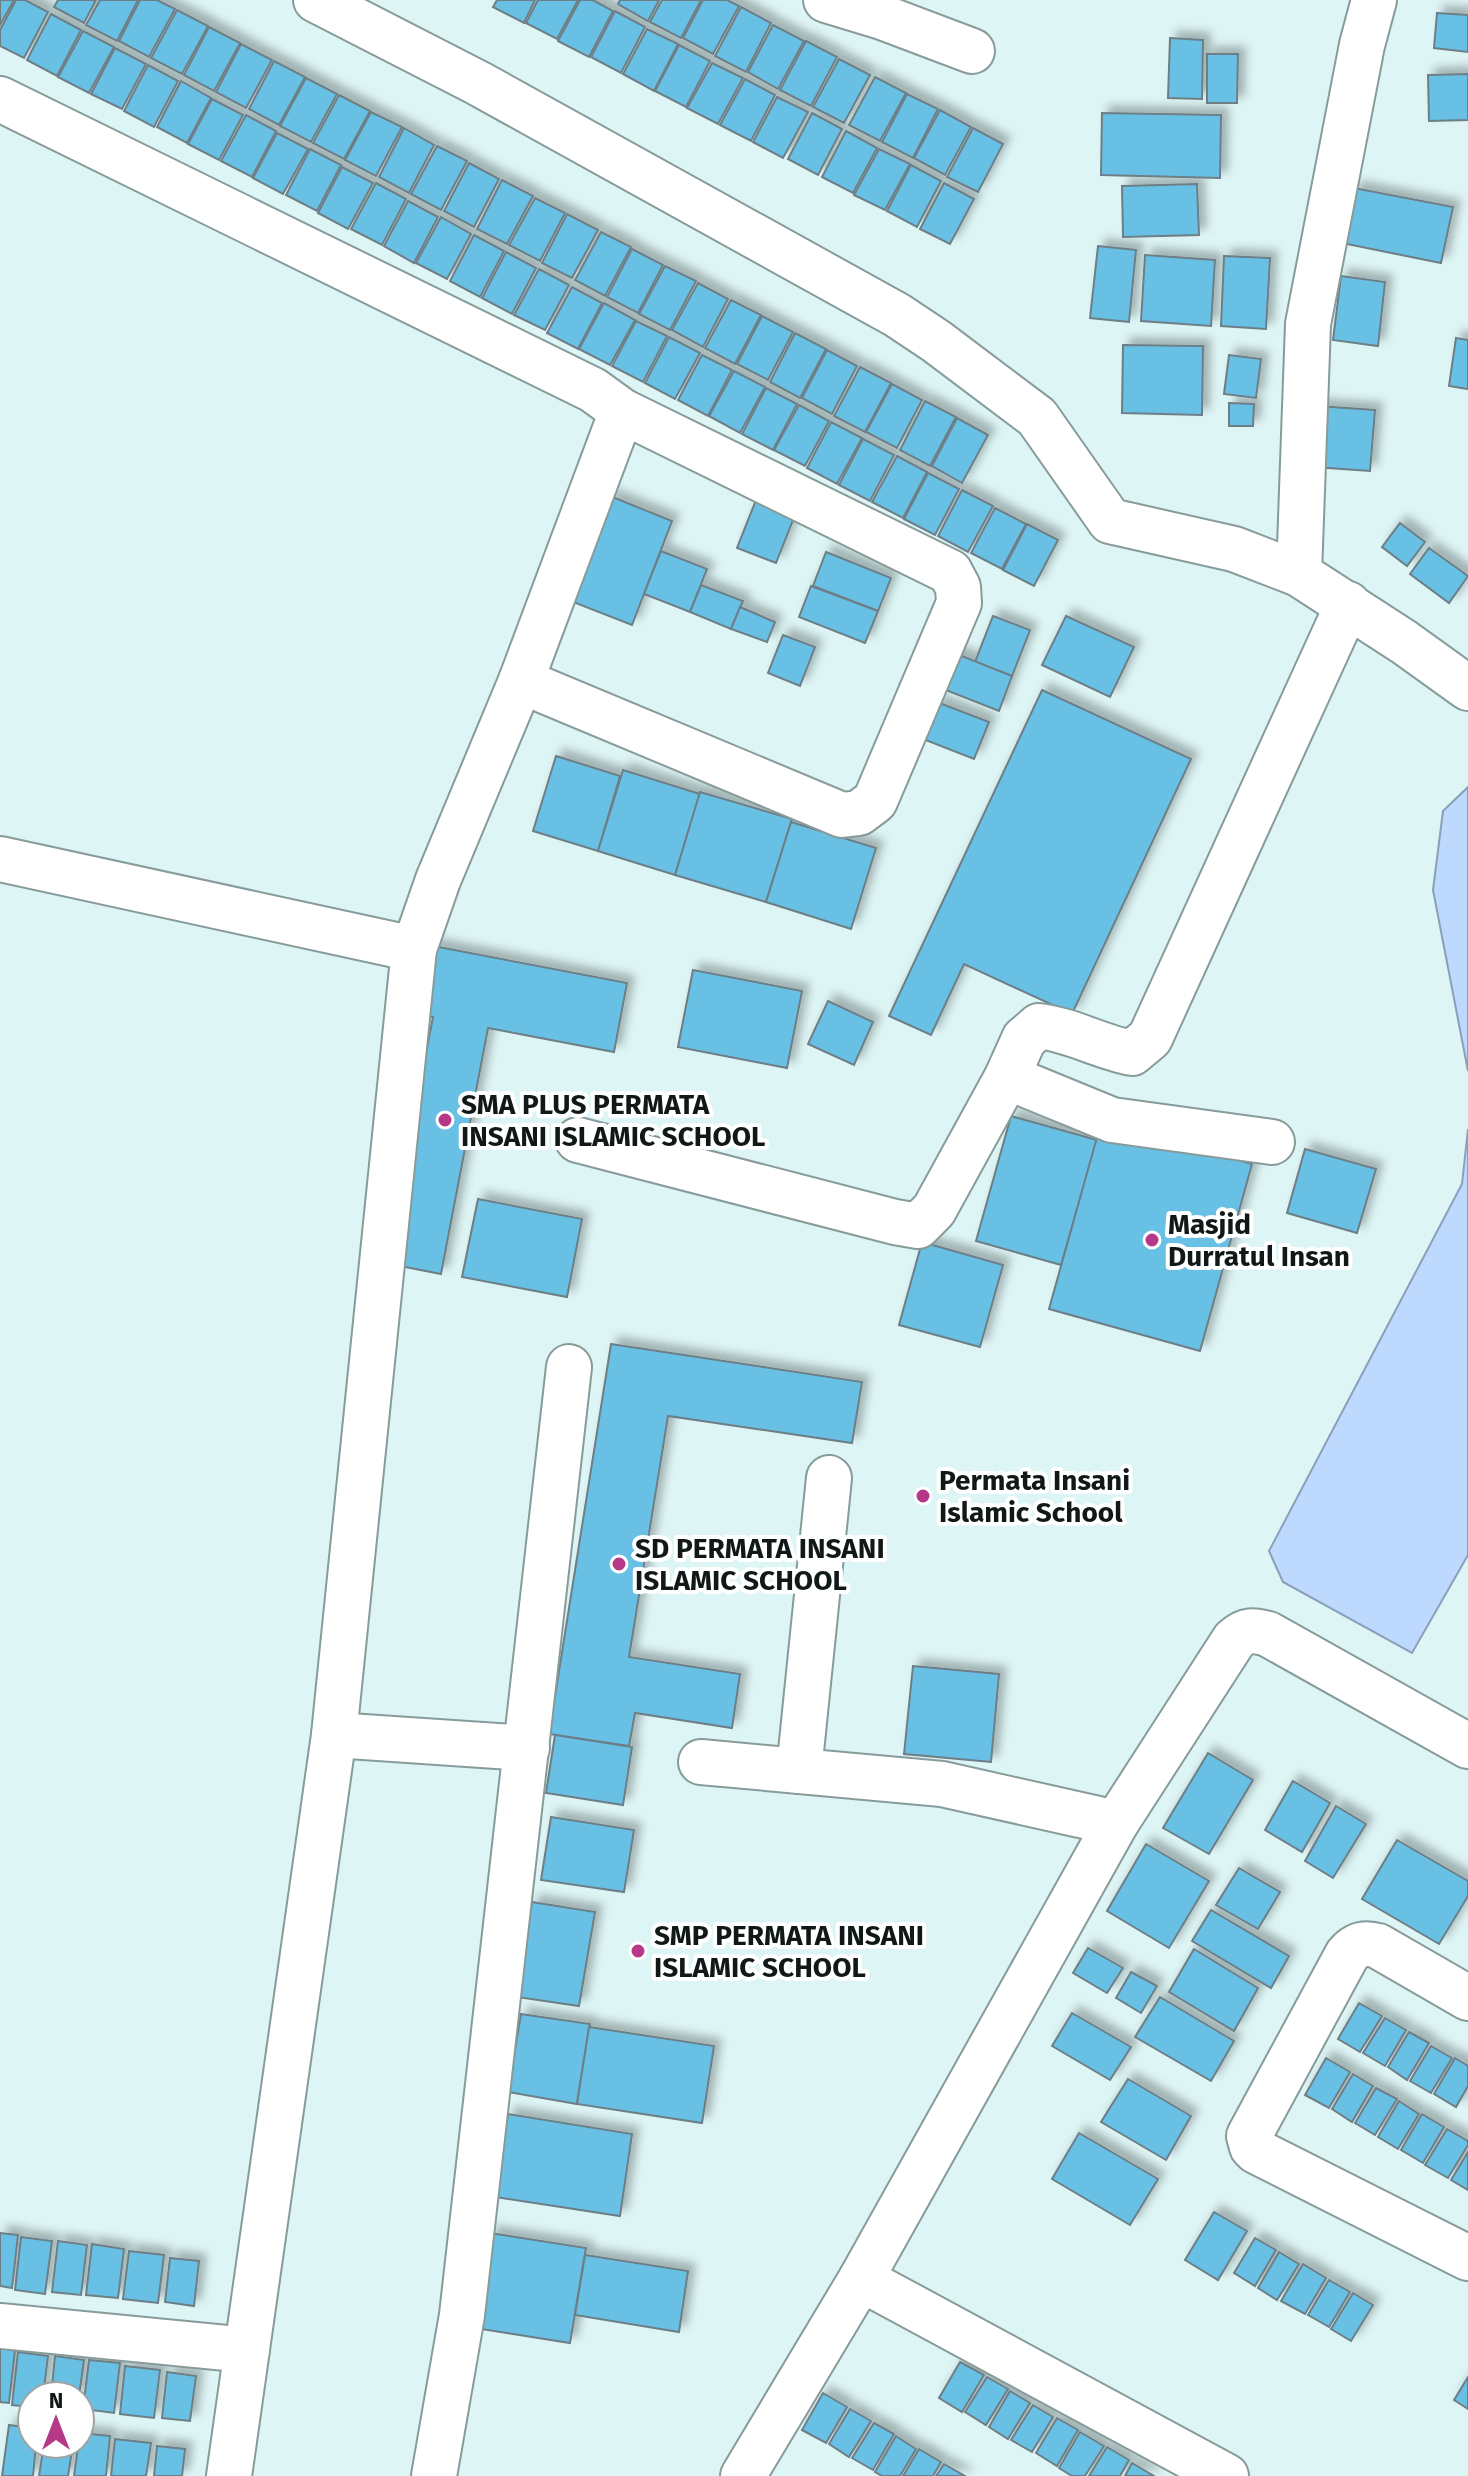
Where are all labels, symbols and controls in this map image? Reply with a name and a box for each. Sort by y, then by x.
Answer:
place label: SMA PLUS PERMATA INSANI ISLAMIC SCHOOL [461,1088,765,1153]
marker: SMA PLUS PERMATA INSANI ISLAMIC SCHOOL [436,1111,454,1129]
place label: Masjid Durratul Insan [1168,1208,1350,1273]
marker: Masjid Durratul Insan [1143,1231,1161,1249]
place label: Permata Insani Islamic School [939,1464,1130,1529]
marker: Permata Insani Islamic School [914,1487,932,1505]
place label: SD PERMATA INSANI ISLAMIC SCHOOL [635,1532,885,1597]
marker: SD PERMATA INSANI ISLAMIC SCHOOL [610,1555,628,1573]
place label: SMP PERMATA INSANI ISLAMIC SCHOOL [654,1919,924,1984]
marker: SMP PERMATA INSANI ISLAMIC SCHOOL [629,1942,647,1960]
north arrow [16,2380,96,2460]
text: N [49,2387,63,2414]

